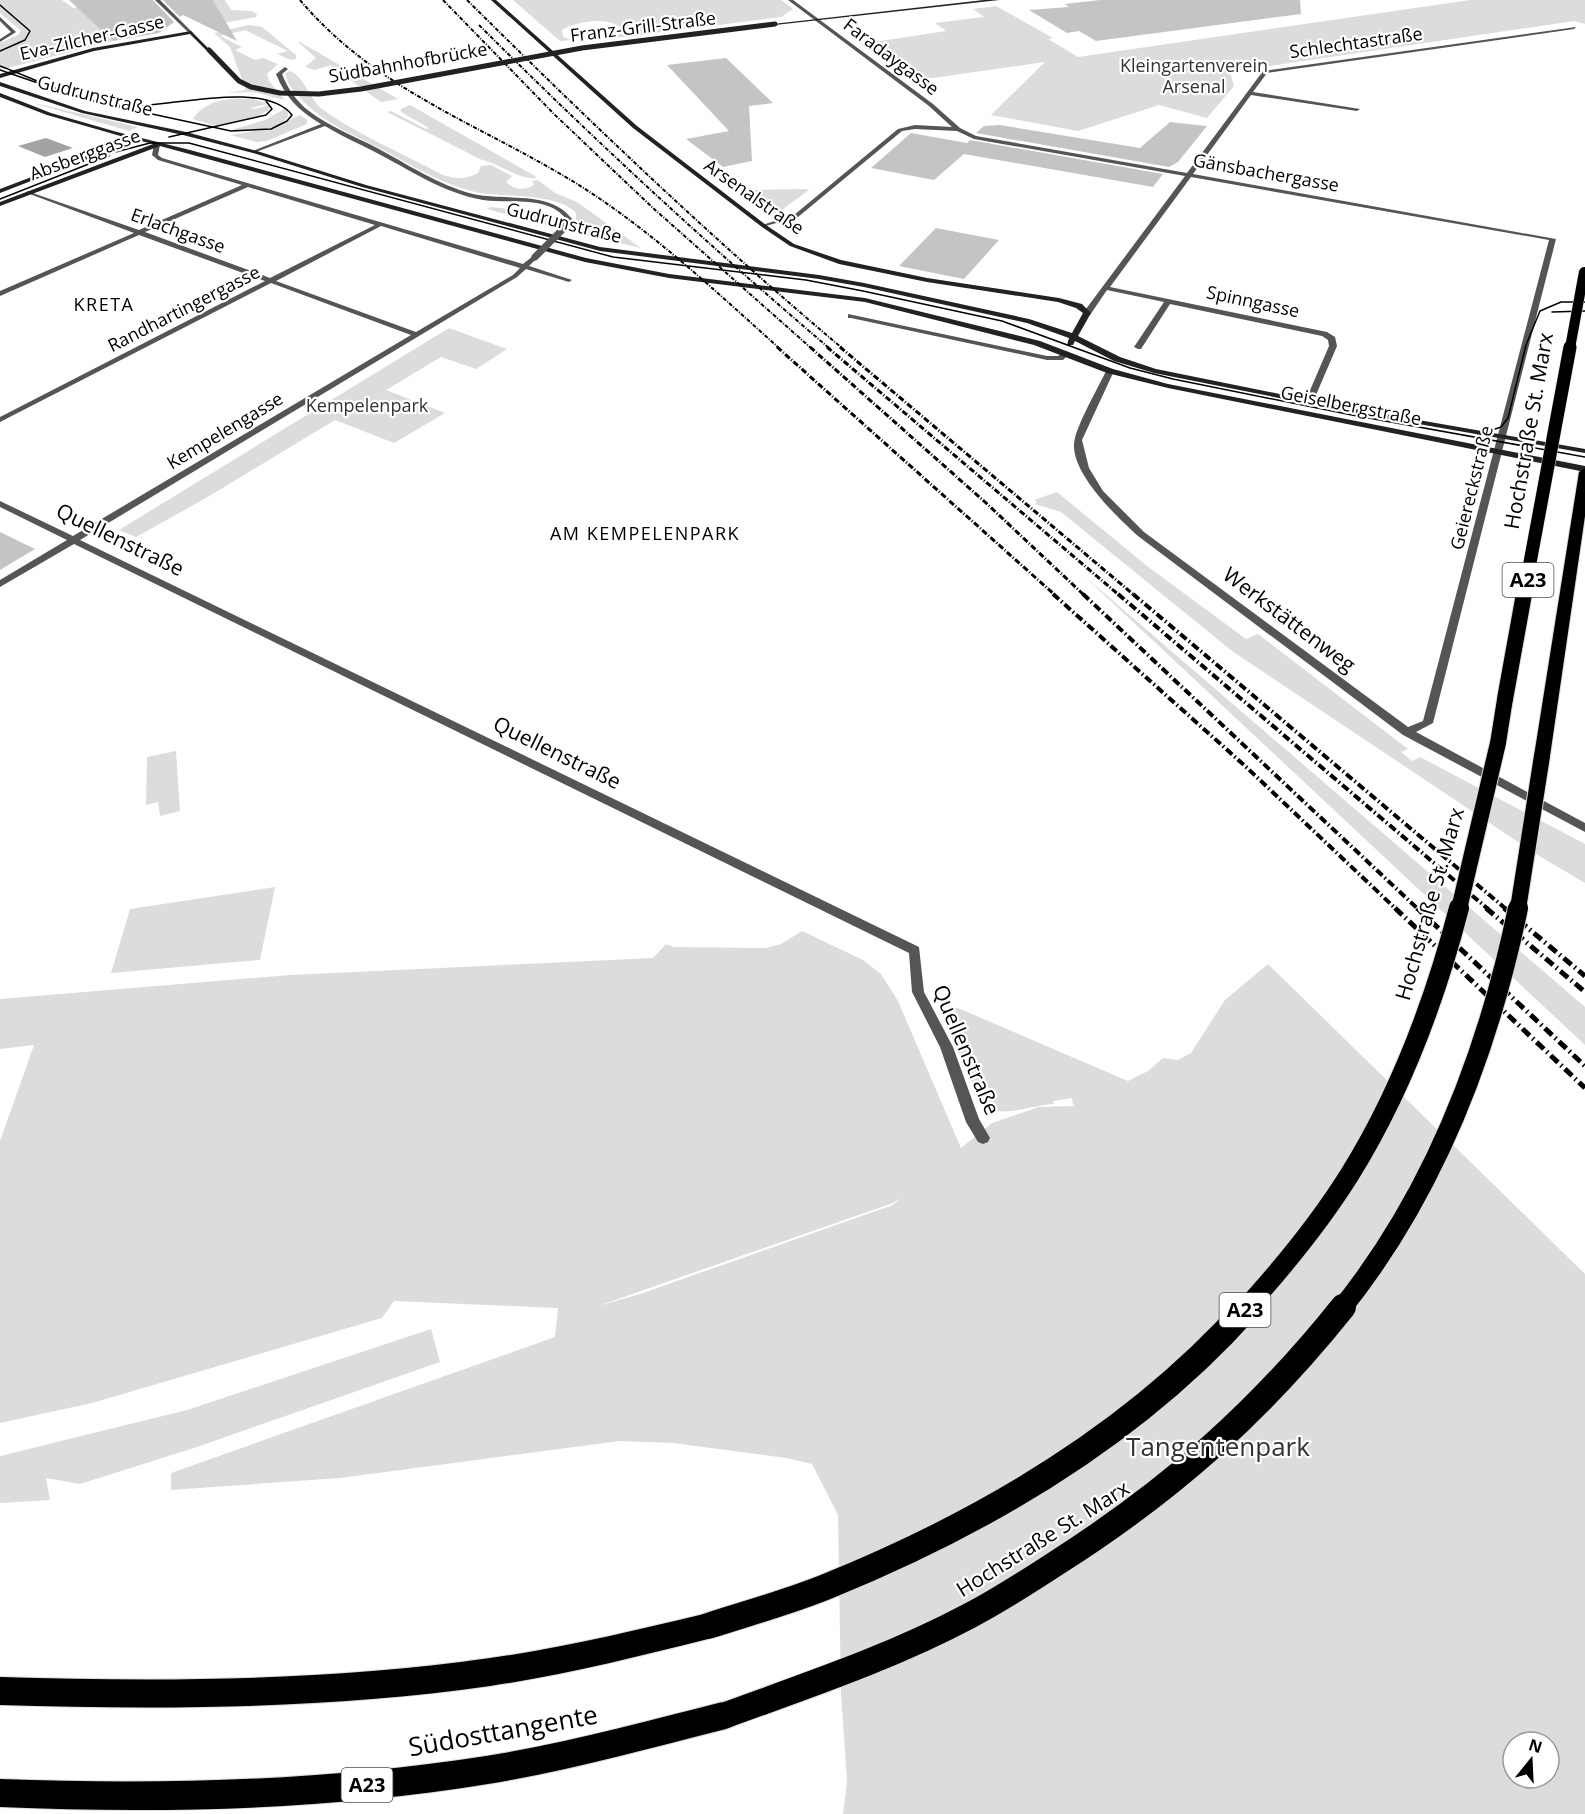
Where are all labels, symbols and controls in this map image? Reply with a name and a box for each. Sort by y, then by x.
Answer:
street label: Franz-Grill-Straße [569,5,717,47]
street label: Eva-Zilcher-Gasse [17,9,166,65]
street label: Faradaygasse [839,12,944,100]
street label: Schlechtastraße [1288,21,1424,63]
street label: Südbahnhofbrücke [327,36,489,88]
park label: Kleingartenverein Arsenal [1120,53,1268,98]
street label: Gudrunstraße [35,69,156,121]
street label: Absberggasse [26,123,143,185]
street label: Gänsbachergasse [1191,147,1341,197]
street label: Arsenalstraße [700,153,809,239]
street label: Gudrunstraße [504,196,625,248]
street label: Erlachgasse [128,202,229,258]
street label: Randhartingergasse [103,259,264,357]
street label: Spinngasse [1204,279,1302,323]
district label: KRETA [74,292,134,316]
street label: Hochstraße St. Marx [1497,330,1559,531]
street label: Geiselbergstraße [1279,380,1424,430]
street label: Kempelengasse [162,386,287,474]
park label: Kempelenpark [306,393,429,417]
street label: Geiereckstraße [1444,423,1498,552]
street label: Quellenstraße [52,496,189,582]
district label: AM KEMPELENPARK [550,521,740,545]
street label: Werkstättenweg [1218,560,1362,678]
road number: A23 [1502,563,1553,597]
street label: Quellenstraße [489,709,626,795]
street label: Hochstraße St. Marx [1388,804,1470,1003]
street label: Quellenstraße [927,980,1007,1119]
road number: A23 [1220,1293,1270,1327]
park label: Tangentenpark [1126,1428,1310,1464]
street label: Hochstraße St. Marx [951,1473,1134,1603]
street label: Südosttangente [405,1696,600,1764]
north arrow [1501,1730,1561,1790]
text: N [1526,1733,1545,1758]
road number: A23 [342,1768,392,1802]

